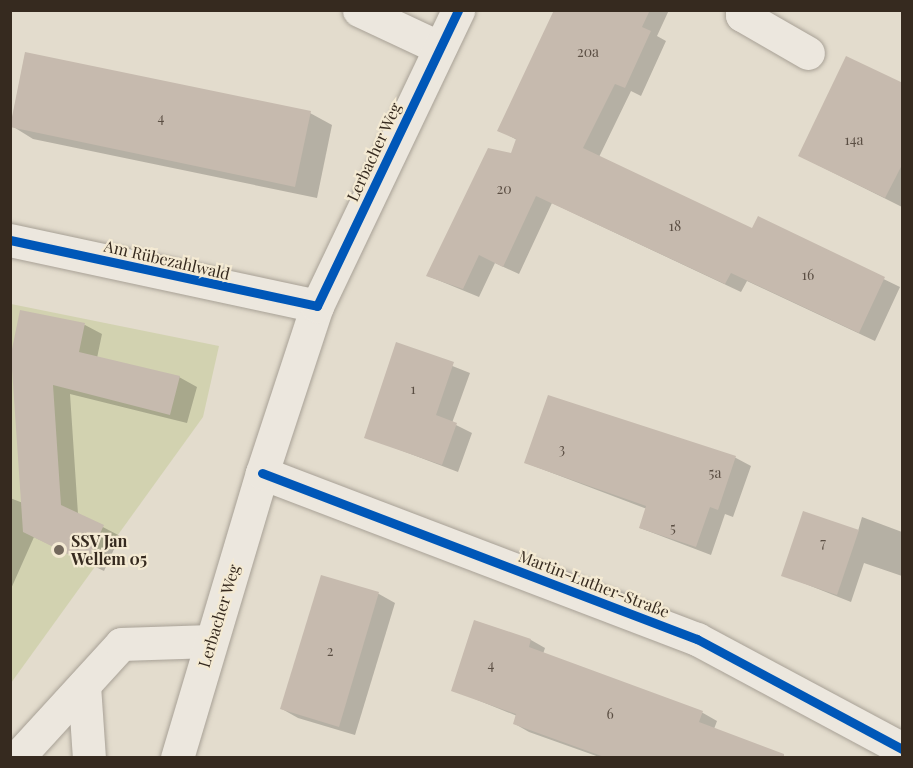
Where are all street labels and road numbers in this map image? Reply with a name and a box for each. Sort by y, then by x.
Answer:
street label: Lerbacher Weg [343,99,405,205]
street label: Am Rübezahlwald [102,236,232,284]
street label: Martin-Luther-Straße [516,546,672,622]
street label: Lerbacher Weg [194,562,244,670]

